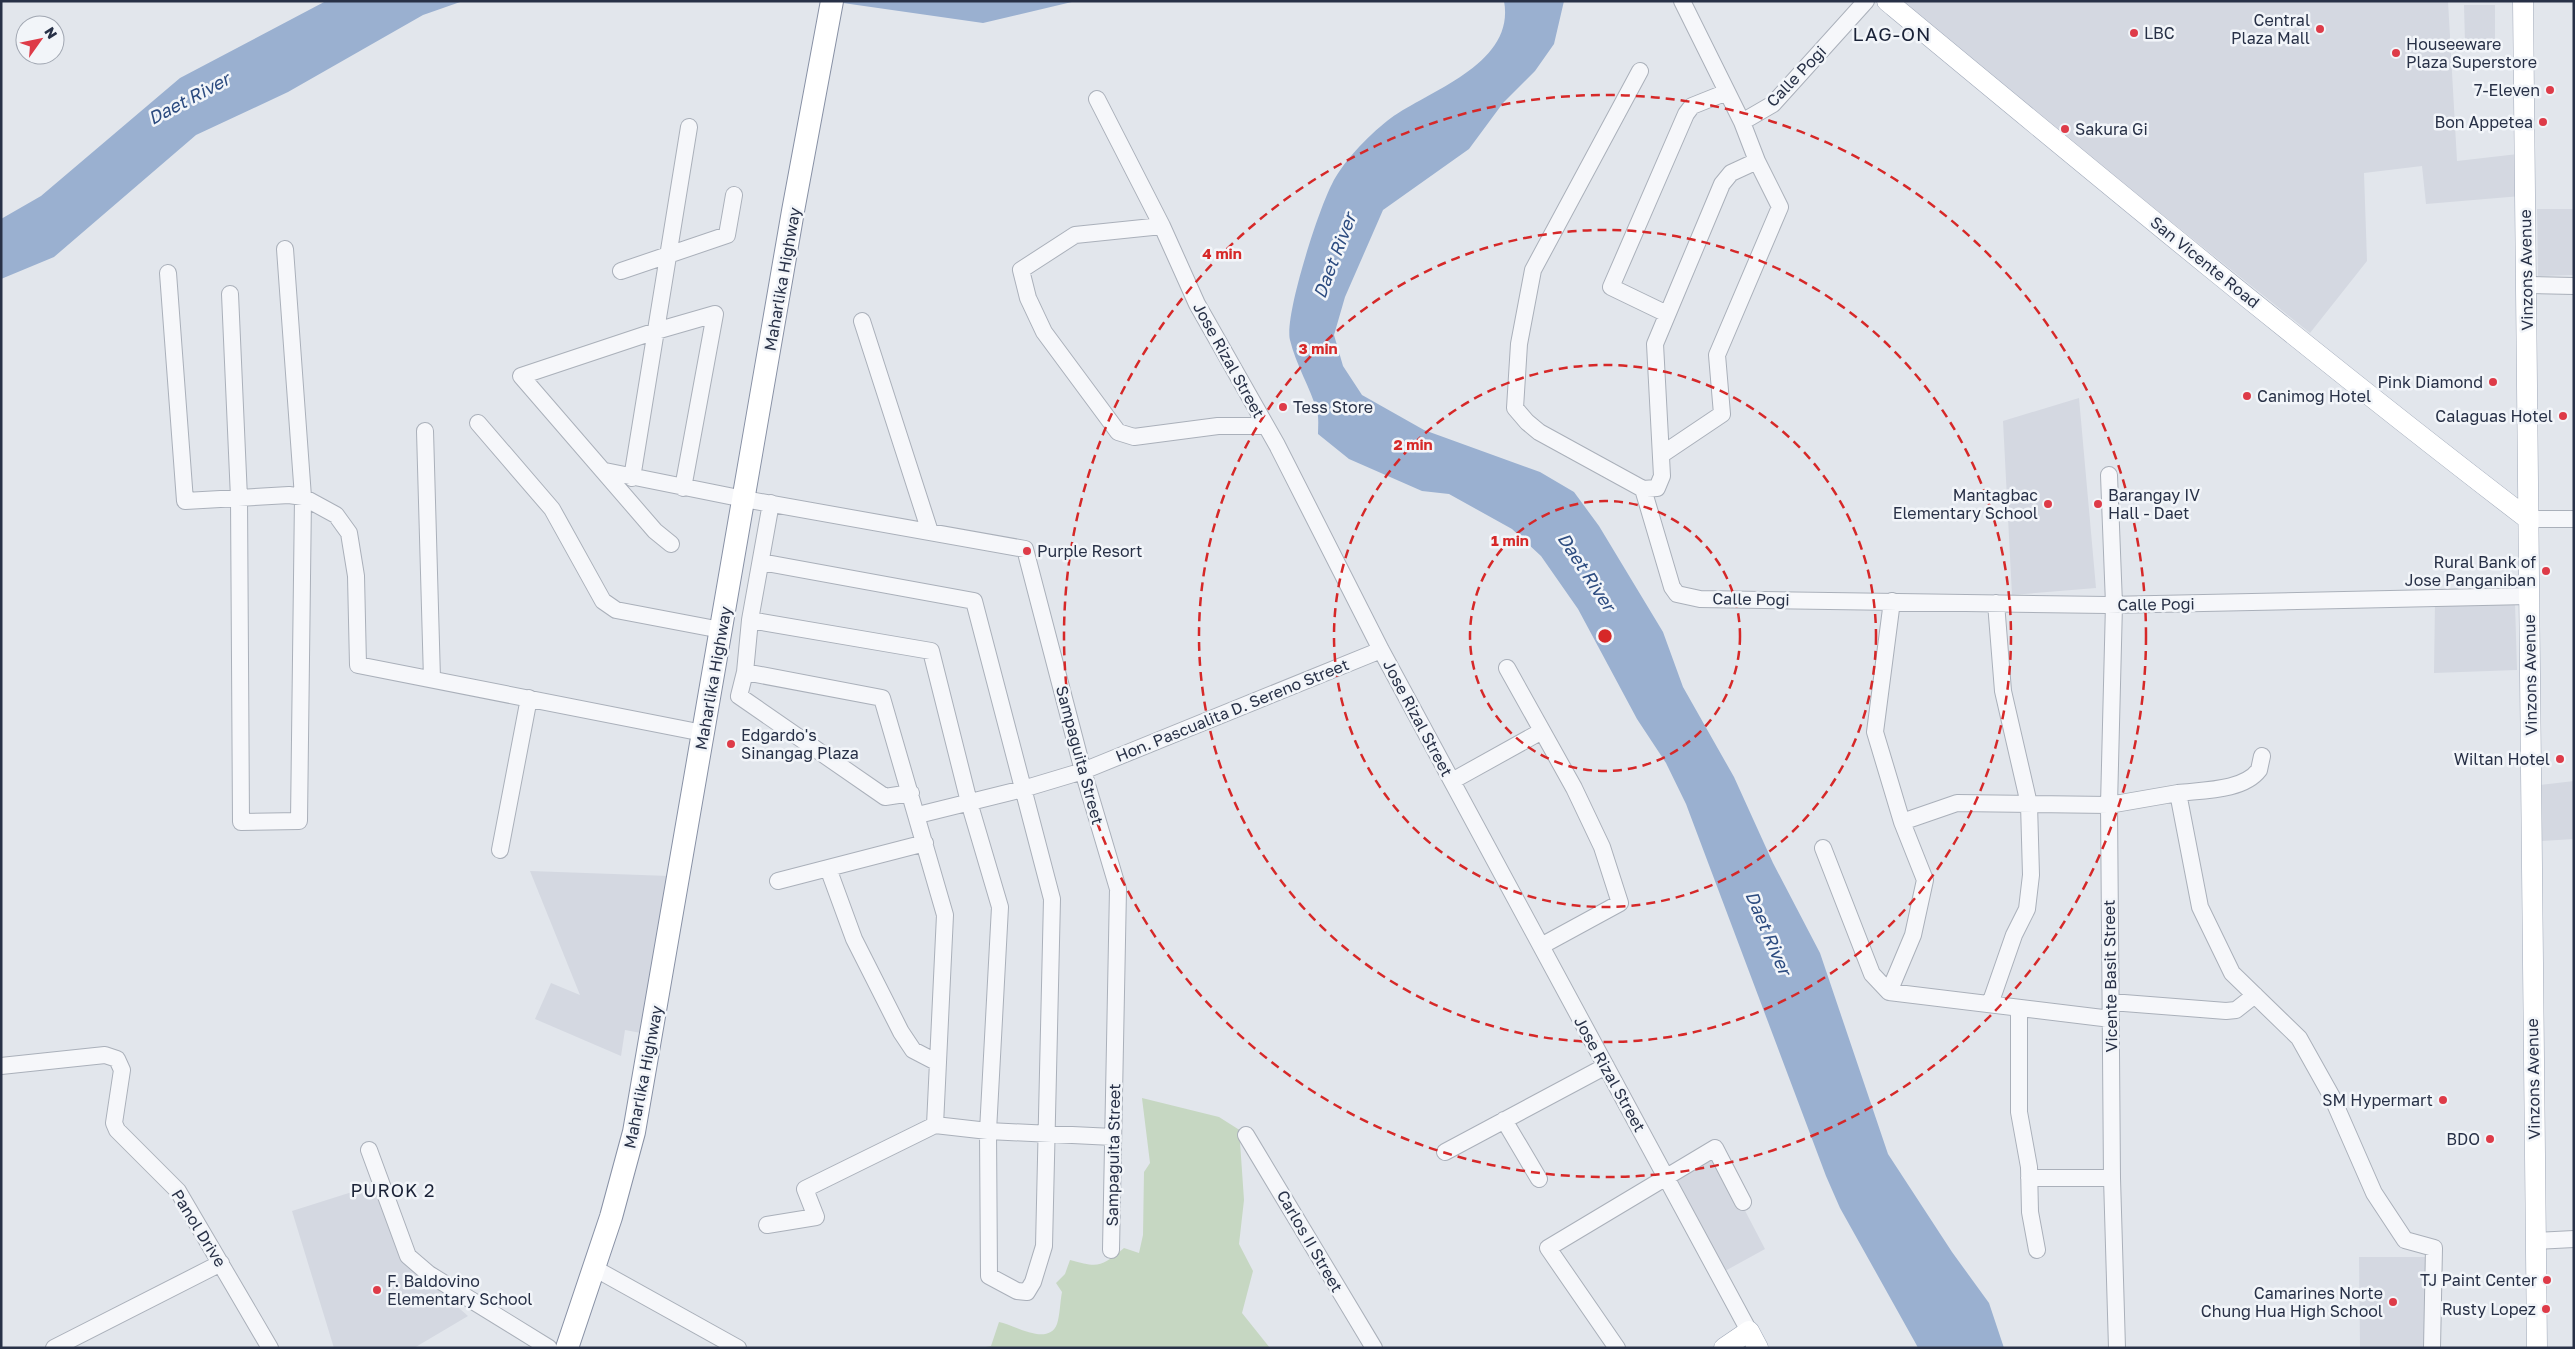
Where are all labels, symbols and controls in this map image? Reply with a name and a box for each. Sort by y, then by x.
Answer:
place label: Central Plaza Mall [2231,10,2310,48]
north arrow [15,15,65,65]
district label: LAG-ON [1853,22,1931,45]
place label: LBC [2144,23,2175,43]
marker: Central Plaza Mall [2314,23,2326,35]
text: N [41,24,61,42]
marker: LBC [2128,27,2140,39]
place label: Houseeware Plaza Superstore [2406,34,2537,72]
street label: Calle Pogi [1762,41,1830,111]
marker: Houseeware Plaza Superstore [2390,47,2402,59]
water label: Daet River [144,66,236,129]
place label: 7-Eleven [2474,80,2540,100]
marker: 7-Eleven [2544,84,2556,96]
place label: Bon Appetea [2434,112,2533,132]
marker: Bon Appetea [2537,116,2549,128]
place label: Sakura Gi [2075,119,2148,139]
marker: Sakura Gi [2059,123,2071,135]
street label: Maharlika Highway [760,206,804,352]
water label: Daet River [1308,207,1361,301]
street label: Vinzons Avenue [2515,209,2537,331]
street label: San Vicente Road [2146,212,2264,312]
text: 4 min [1202,244,1242,262]
street label: Jose Rizal Street [1189,299,1269,421]
text: 3 min [1298,339,1338,357]
place label: Pink Diamond [2377,372,2483,392]
marker: Pink Diamond [2487,376,2499,388]
place label: Canimog Hotel [2257,386,2371,406]
marker: Canimog Hotel [2241,390,2253,402]
place label: Tess Store [1293,397,1373,417]
marker: Tess Store [1277,401,1289,413]
place label: Calaguas Hotel [2435,406,2553,426]
marker: Calaguas Hotel [2557,410,2569,422]
text: 2 min [1393,435,1433,453]
place label: Mantagbac Elementary School [1893,485,2038,523]
place label: Barangay IV Hall - Daet [2108,485,2200,523]
marker: Mantagbac Elementary School [2042,498,2054,510]
marker: Barangay IV Hall - Daet [2092,498,2104,510]
water label: Daet River [1553,528,1622,617]
text: 1 min [1491,531,1529,549]
place label: Purple Resort [1037,541,1143,561]
marker: Purple Resort [1021,545,1033,557]
place label: Rural Bank of Jose Panganiban [2405,552,2536,590]
marker: Rural Bank of Jose Panganiban [2540,565,2552,577]
street label: Calle Pogi [1712,588,1790,610]
street label: Calle Pogi [2117,593,2195,615]
street label: Maharlika Highway [691,605,735,751]
street label: Vinzons Avenue [2519,614,2541,736]
centre of rings [1596,627,1614,645]
street label: Hon. Pascualita D. Sereno Street [1112,654,1352,766]
street label: Jose Rizal Street [1379,656,1457,780]
street label: Sampaguita Street [1052,683,1108,827]
place label: Edgardo's Sinangag Plaza [741,725,859,763]
marker: Edgardo's Sinangag Plaza [725,738,737,750]
place label: Wiltan Hotel [2454,749,2550,769]
marker: Wiltan Hotel [2554,753,2566,765]
water label: Daet River [1741,887,1798,981]
street label: Vicente Basit Street [2099,900,2121,1052]
street label: Maharlika Highway [619,1004,667,1150]
street label: Jose Rizal Street [1570,1013,1650,1135]
street label: Vinzons Avenue [2522,1018,2544,1140]
street label: Sampaguita Street [1102,1083,1124,1227]
place label: SM Hypermart [2322,1090,2433,1110]
marker: SM Hypermart [2437,1094,2449,1106]
place label: BDO [2446,1129,2480,1149]
marker: BDO [2484,1133,2496,1145]
district label: PUROK 2 [351,1179,435,1201]
street label: Panol Drive [167,1186,231,1270]
street label: Carlos II Street [1273,1186,1347,1296]
place label: TJ Paint Center [2420,1270,2537,1290]
place label: F. Baldovino Elementary School [387,1271,532,1309]
marker: TJ Paint Center [2541,1274,2553,1286]
place label: Camarines Norte Chung Hua High School [2201,1283,2383,1321]
marker: F. Baldovino Elementary School [371,1284,383,1296]
marker: Camarines Norte Chung Hua High School [2387,1296,2399,1308]
place label: Rusty Lopez [2442,1299,2536,1319]
marker: Rusty Lopez [2540,1303,2552,1315]

